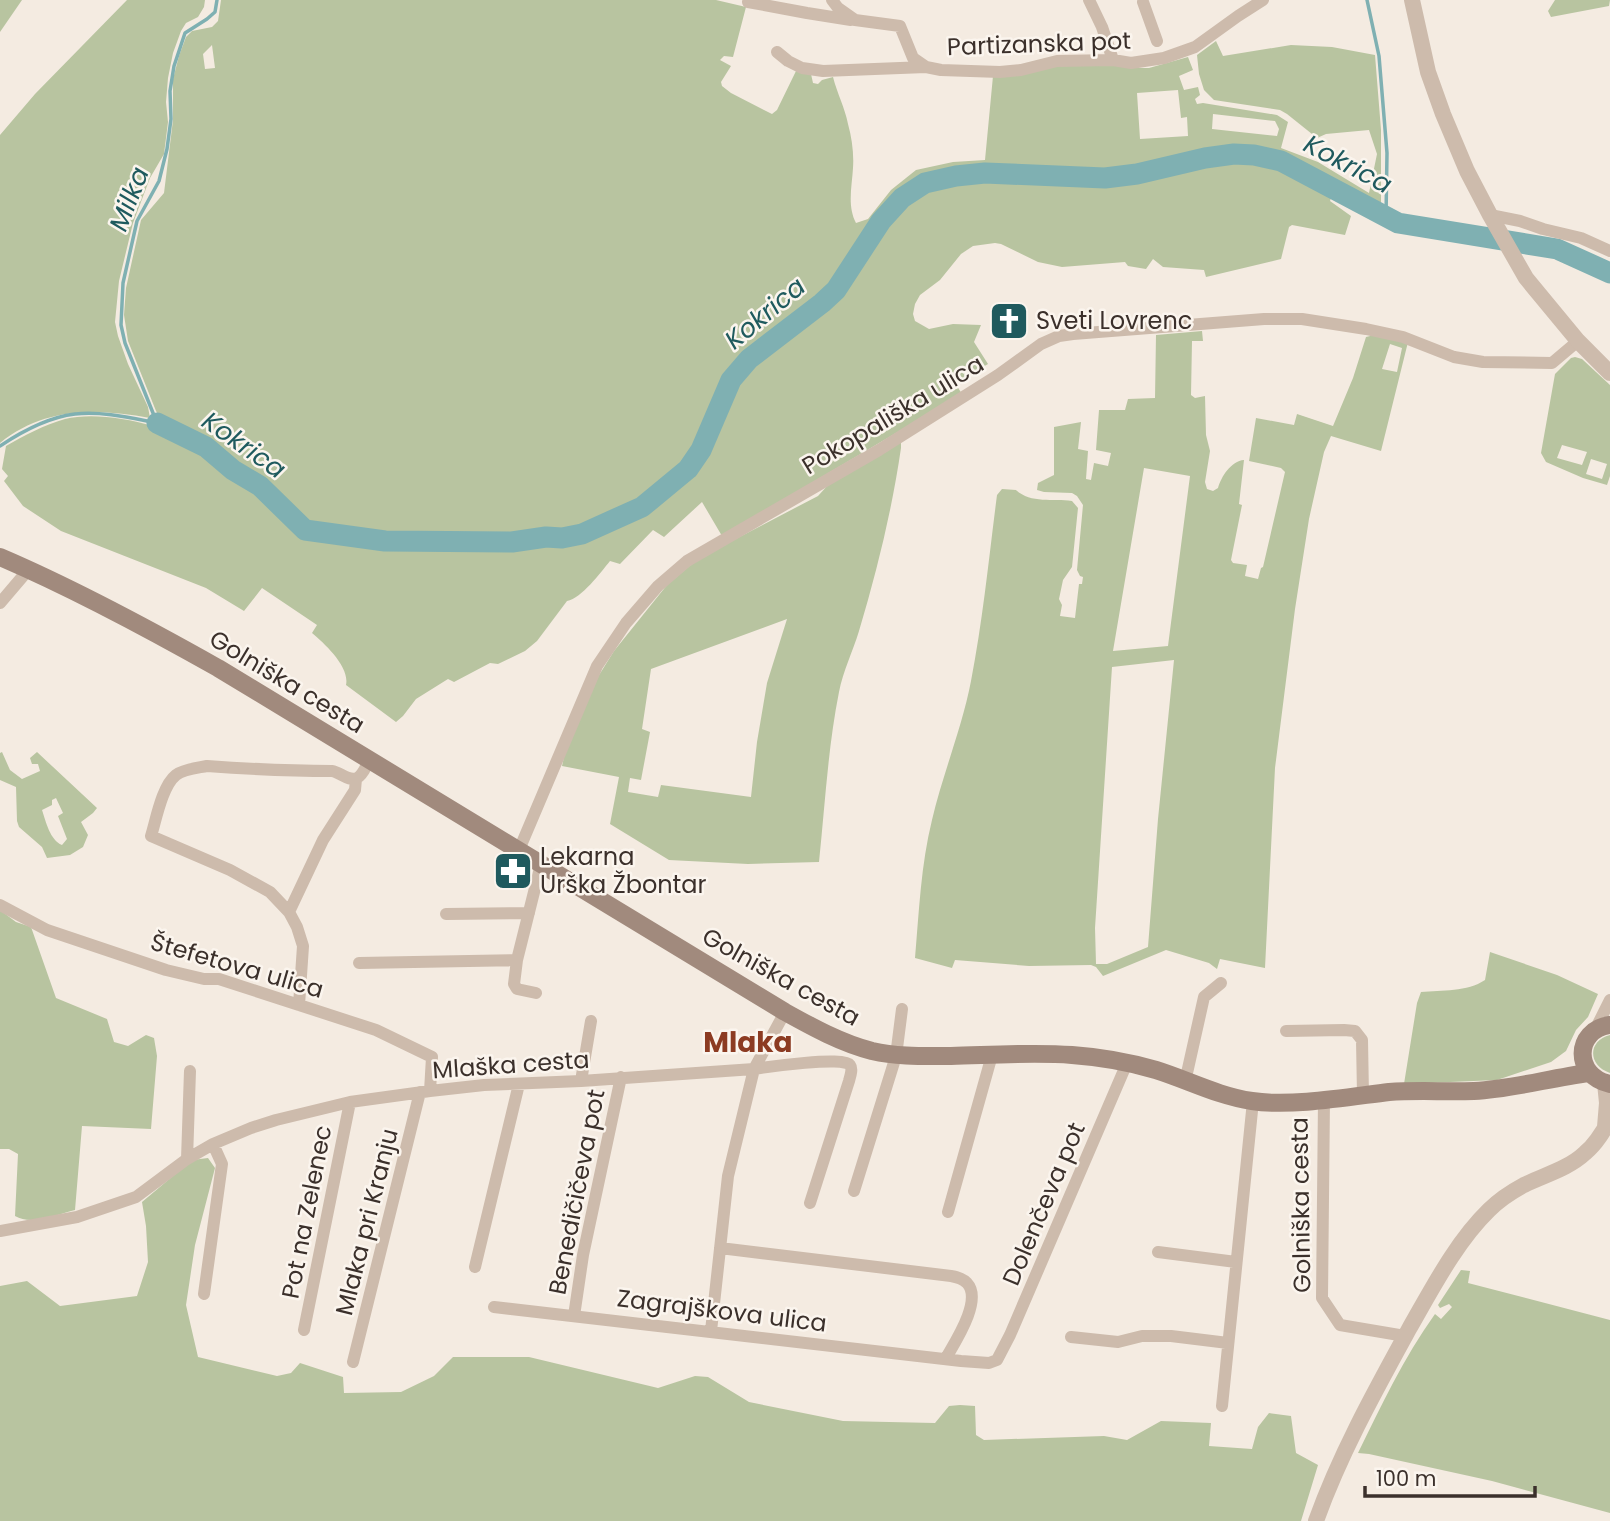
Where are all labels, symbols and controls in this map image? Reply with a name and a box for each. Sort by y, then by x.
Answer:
street label: Partizanska pot [946,24,1132,63]
water label: Kokrica [1298,126,1398,202]
water label: Milka [100,162,158,236]
water label: Kokrica [717,269,813,357]
church icon: Sveti Lovrenc [988,300,1030,342]
place label: Sveti Lovrenc [1036,304,1192,337]
street label: Pokopališka ulica [796,347,990,482]
water label: Kokrica [195,403,293,487]
street label: Golniška cesta [203,622,371,741]
place label: Lekarna Urška Žbontar [540,840,707,901]
pharmacy icon: Lekarna Urška Žbontar [492,850,534,892]
street label: Golniška cesta [696,920,866,1034]
street label: Štefetova ulica [147,925,328,1006]
district label: Mlaka [703,1023,793,1062]
street label: Mlaška cesta [431,1043,591,1086]
street label: Benedičičeva pot [540,1087,613,1297]
street label: Dolenčeva pot [994,1117,1093,1290]
street label: Golniška cesta [1282,1117,1319,1293]
street label: Pot na Zelenec [274,1122,339,1301]
street label: Mlaka pri Kranju [327,1125,406,1319]
street label: Zagrajškova ulica [615,1281,829,1340]
scale bar [1365,1454,1535,1498]
text: 100 m [1376,1464,1436,1493]

